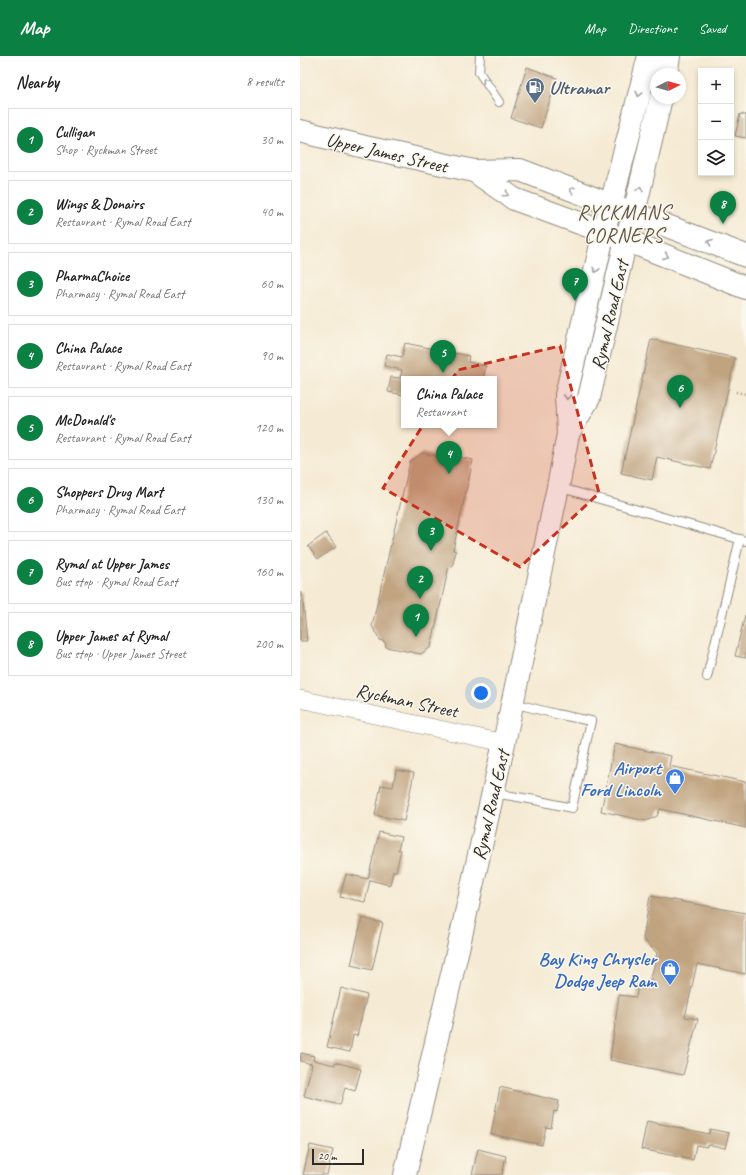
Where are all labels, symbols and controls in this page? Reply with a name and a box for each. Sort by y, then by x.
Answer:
text: Map [20,16,50,40]
text: Map [585,20,606,37]
text: Directions [628,20,677,37]
text: Saved [699,20,726,37]
north arrow [650,68,686,104]
map controls [698,68,734,176]
button: + [698,68,734,104]
text: Nearby [16,72,59,93]
text: 8 results [246,74,284,90]
fuel station icon: Ultramar [524,76,546,104]
place label: Ultramar [549,76,611,100]
one-way arrow [482,78,489,85]
one-way arrow [636,91,644,97]
button: − [698,104,734,140]
text: Culligan [55,123,95,142]
street label: Upper James Street [324,127,451,179]
text: 1 [27,132,33,148]
text: 30 m [261,132,283,148]
button: layers [698,140,734,176]
text: Shop · Ryckman Street [55,142,157,158]
one-way arrow [568,186,575,194]
one-way arrow [635,186,644,193]
one-way arrow [501,189,508,196]
pin: 8 [710,191,736,224]
text: Wings & Donairs [55,195,144,214]
district label: RYCKMANS CORNERS [577,200,674,248]
text: 2 [27,204,33,220]
text: 40 m [261,204,283,220]
text: Restaurant · Rymal Road East [55,214,191,230]
one-way arrow [706,238,713,246]
one-way arrow [663,252,670,260]
street label: Rymal Road East [586,255,635,372]
text: PharmaChoice [55,267,129,286]
one-way arrow [592,267,600,273]
pin: 7 [562,268,588,301]
text: 3 [27,276,33,292]
text: 60 m [261,276,283,292]
text: Pharmacy · Rymal Road East [55,286,184,302]
text: China Palace [55,339,121,358]
pin: 5 [430,340,456,373]
text: 4 [27,348,33,364]
text: 90 m [261,348,283,364]
text: Restaurant · Rymal Road East [55,358,191,374]
pin: 6 [667,375,693,408]
popup [401,376,497,428]
text: China Palace [416,385,482,404]
one-way arrow [563,394,572,400]
text: Restaurant [416,404,466,420]
text: McDonald's [55,411,114,430]
text: 5 [27,420,33,436]
text: 120 m [255,420,283,436]
text: Restaurant · Rymal Road East [55,430,191,446]
pin: 4 [436,441,462,474]
text: Shoppers Drug Mart [55,483,163,502]
text: 6 [27,492,33,508]
text: 130 m [255,492,283,508]
text: Pharmacy · Rymal Road East [55,502,184,518]
pin: 3 [418,518,444,551]
text: Rymal at Upper James [55,555,169,574]
text: 7 [27,564,33,580]
text: 160 m [255,564,283,580]
pin: 2 [407,566,433,599]
text: Bus stop · Rymal Road East [55,574,178,590]
pin: 1 [403,604,429,637]
text: Upper James at Rymal [55,627,168,646]
text: 8 [27,636,33,652]
text: 200 m [255,636,283,652]
text: Bus stop · Upper James Street [55,646,186,662]
street label: Ryckman Street [354,678,462,724]
your location [471,683,491,703]
street label: Rymal Road East [467,745,516,862]
place label: Airport Ford Lincoln [580,756,663,802]
shop icon: Airport Ford Lincoln [664,767,686,795]
place label: Bay King Chrysler Dodge Jeep Ram [539,947,658,993]
shop icon: Bay King Chrysler Dodge Jeep Ram [659,958,681,986]
scale bar [312,1147,364,1166]
text: 20 m [318,1149,337,1163]

